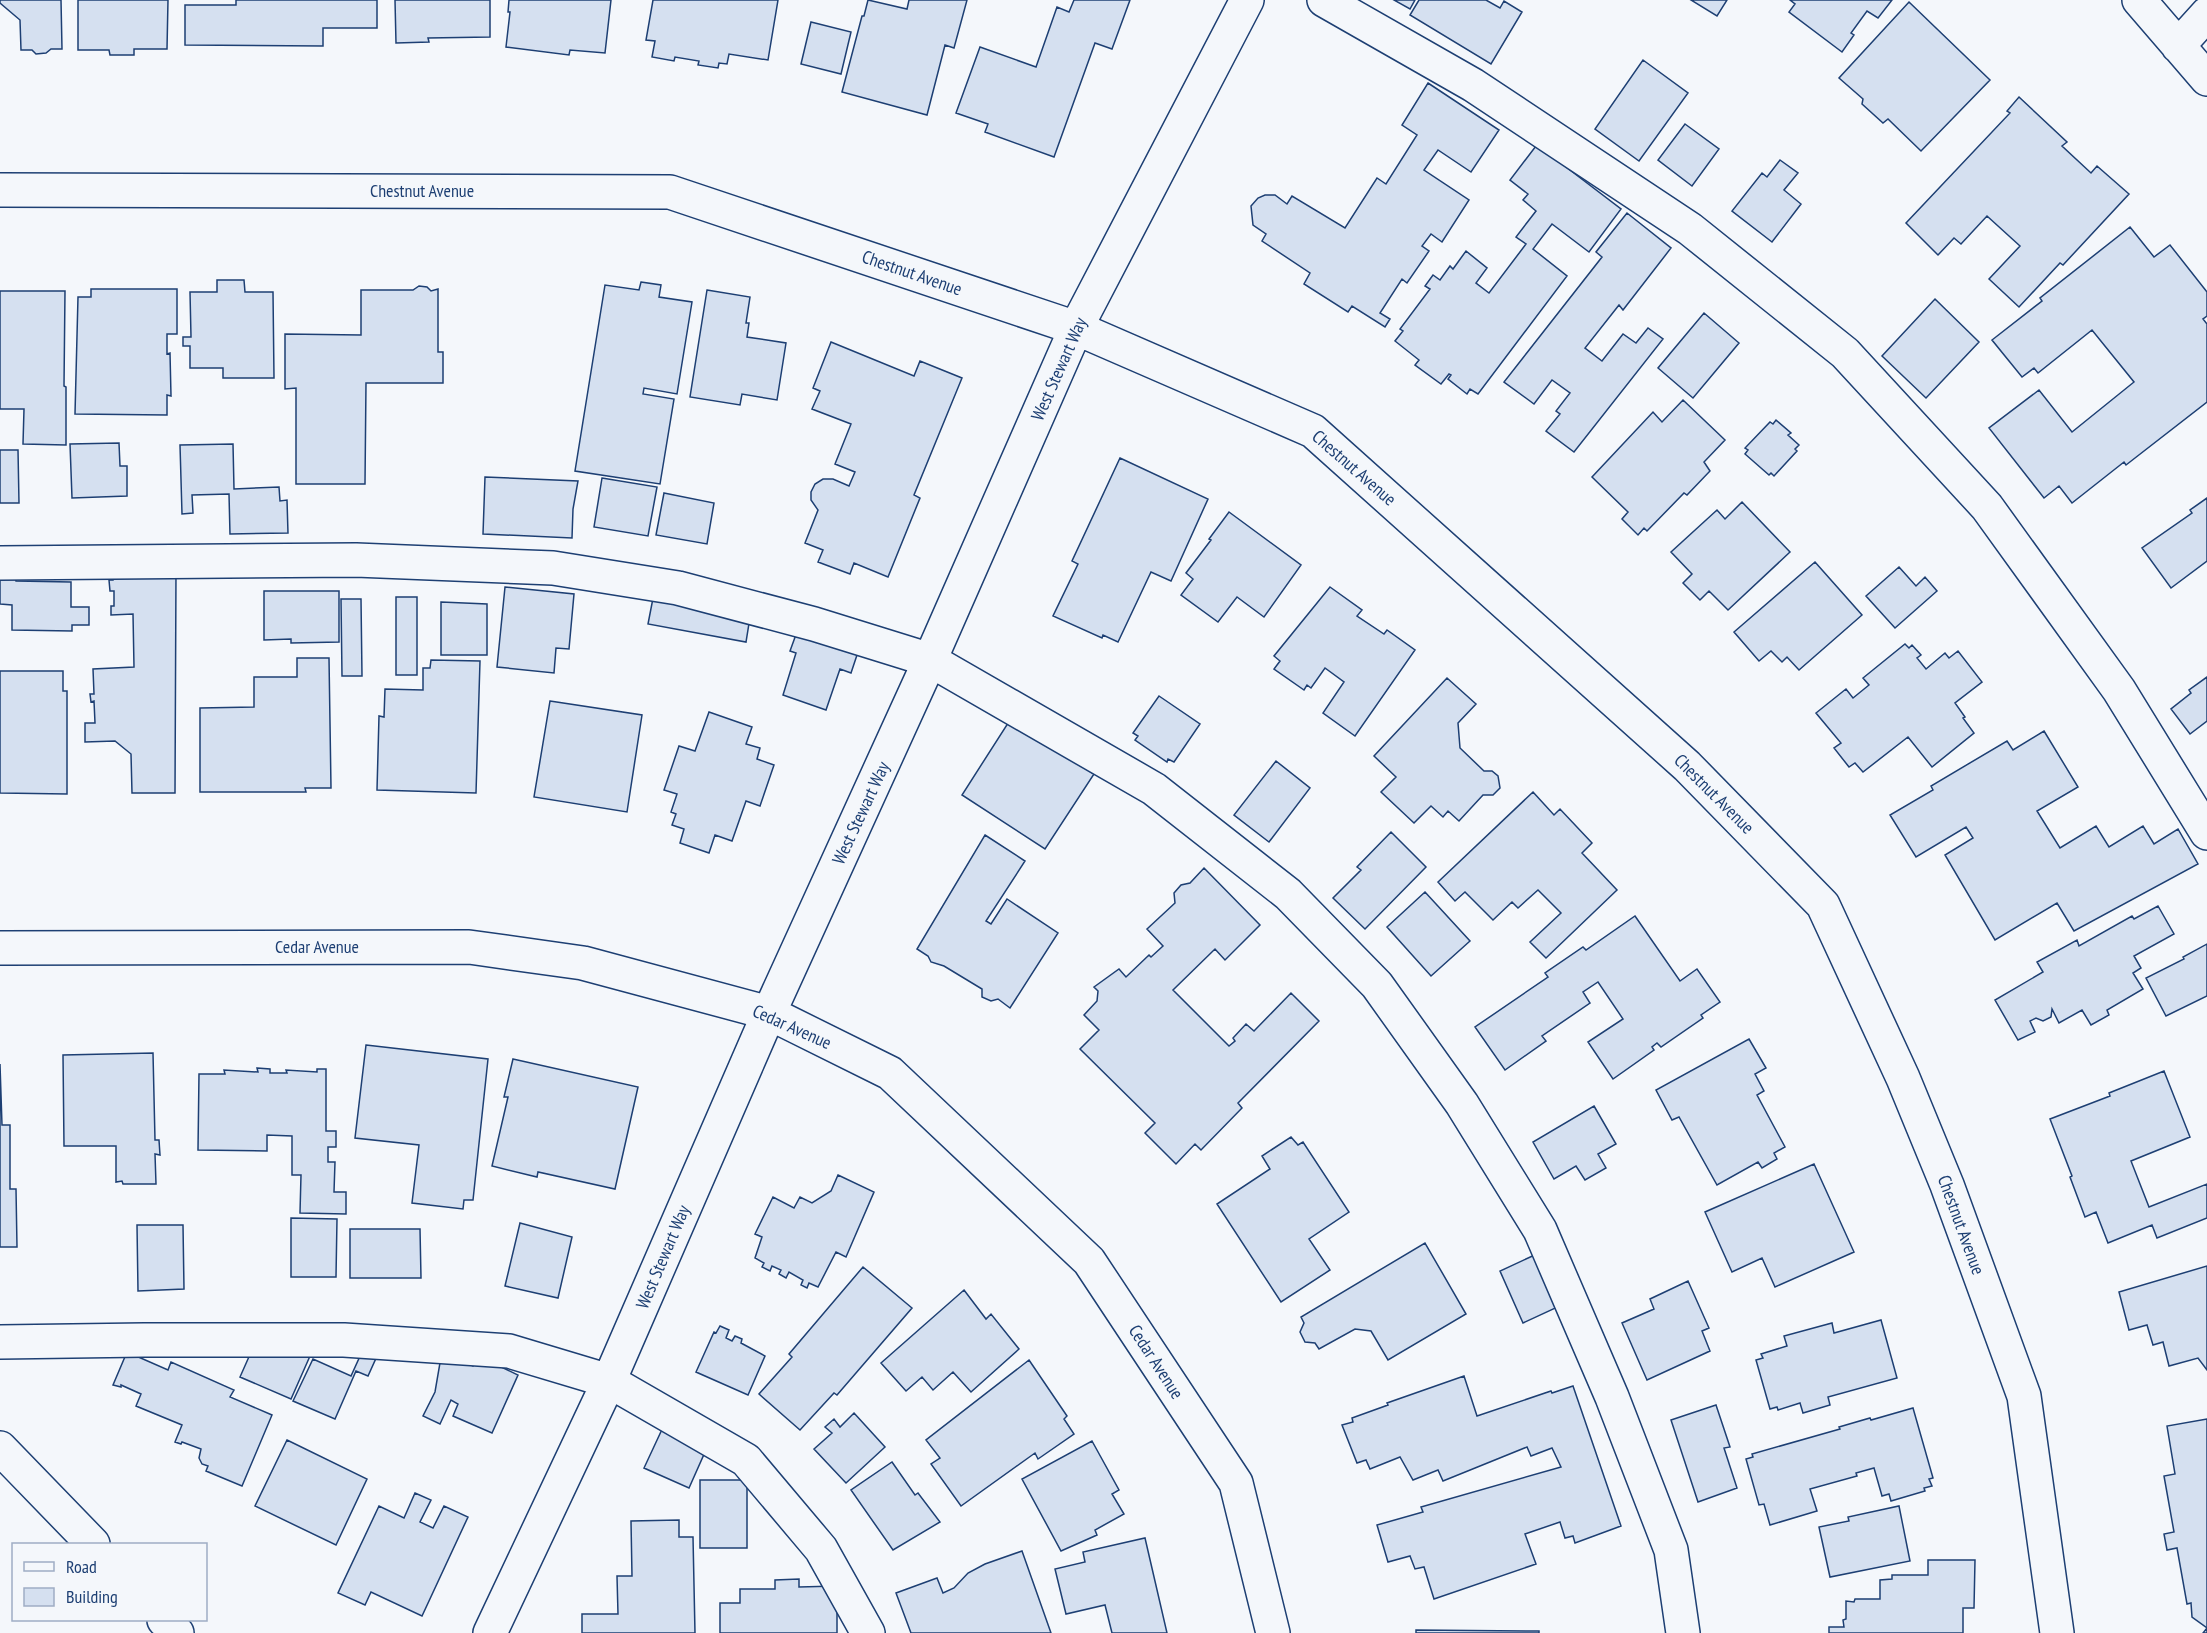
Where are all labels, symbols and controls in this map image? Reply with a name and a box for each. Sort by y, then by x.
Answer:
street label: Chestnut Avenue [370,179,474,202]
street label: Chestnut Avenue [859,245,965,300]
street label: West Stewart Way [1026,313,1092,424]
street label: Chestnut Avenue [1307,425,1401,510]
street label: Chestnut Avenue [1669,749,1759,839]
street label: West Stewart Way [827,758,894,868]
street label: Cedar Avenue [275,935,359,958]
street label: Cedar Avenue [749,999,835,1054]
street label: Chestnut Avenue [1933,1172,1990,1278]
street label: West Stewart Way [630,1201,695,1312]
street label: Cedar Avenue [1124,1320,1189,1403]
legend [12,1543,207,1621]
text: Road [66,1555,97,1578]
text: Building [66,1585,118,1608]

